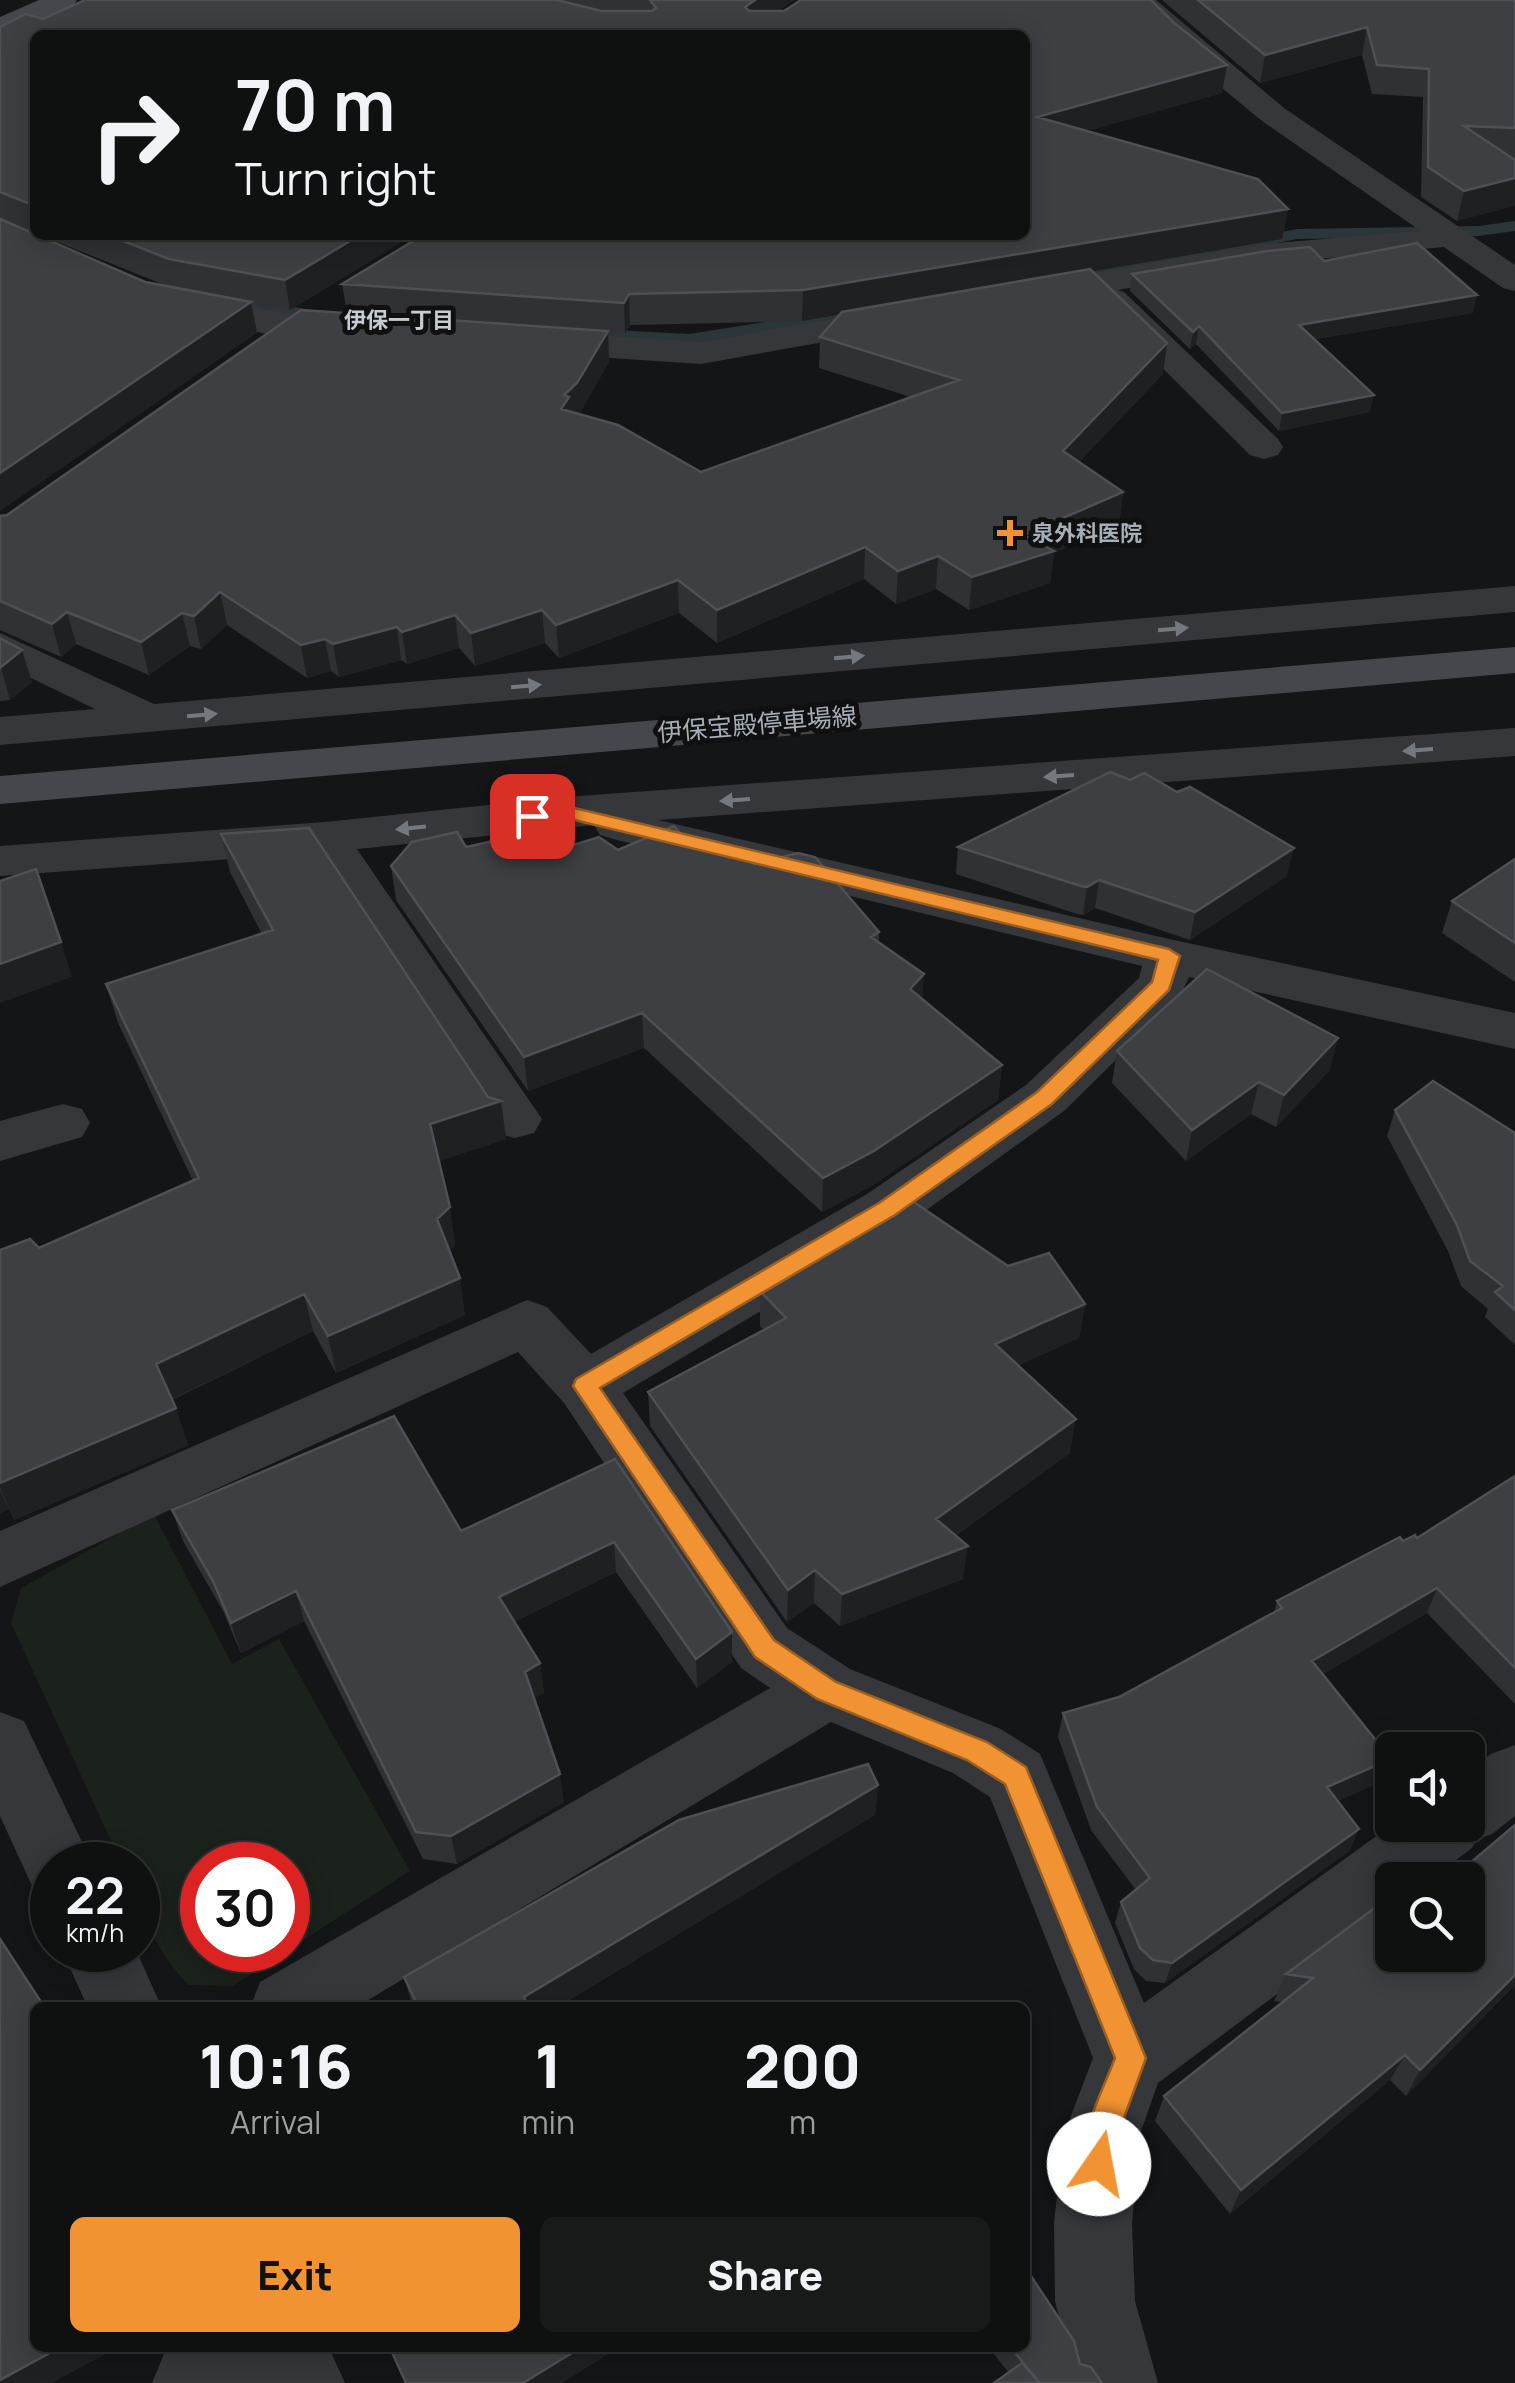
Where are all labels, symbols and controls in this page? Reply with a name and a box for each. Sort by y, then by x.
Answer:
text: 70 m [235,56,395,152]
icon: right [70,70,200,200]
text: Turn right [235,147,436,209]
district label: 伊保一丁目 [344,305,454,335]
place label: 泉外科医院 [1032,518,1142,548]
marker: 泉外科医院 [997,520,1023,546]
one-way arrow [1158,620,1190,636]
one-way arrow [834,649,866,665]
one-way arrow [510,677,542,693]
street label: 伊保宝殿停車場線 [656,697,858,750]
one-way arrow [186,707,218,723]
one-way arrow [1401,742,1433,758]
one-way arrow [1042,768,1074,784]
pin [490,774,575,859]
icon: arrive [505,789,560,844]
one-way arrow [718,792,750,808]
one-way arrow [394,820,426,836]
map controls [1375,1732,1485,1972]
button: sound [1375,1732,1485,1842]
speed limit sign: 30 [180,1842,310,1972]
text: 22 [65,1861,125,1929]
button: search [1375,1862,1485,1972]
text: km/h [66,1915,124,1950]
text: 10:16 [199,2024,353,2106]
text: 1 [535,2024,562,2106]
text: 200 [744,2024,861,2106]
text: Arrival [230,2100,321,2144]
text: min [521,2100,575,2144]
text: m [789,2100,816,2144]
position arrow [1047,2112,1151,2216]
button: Exit [70,2217,520,2332]
button: Share [540,2217,990,2332]

